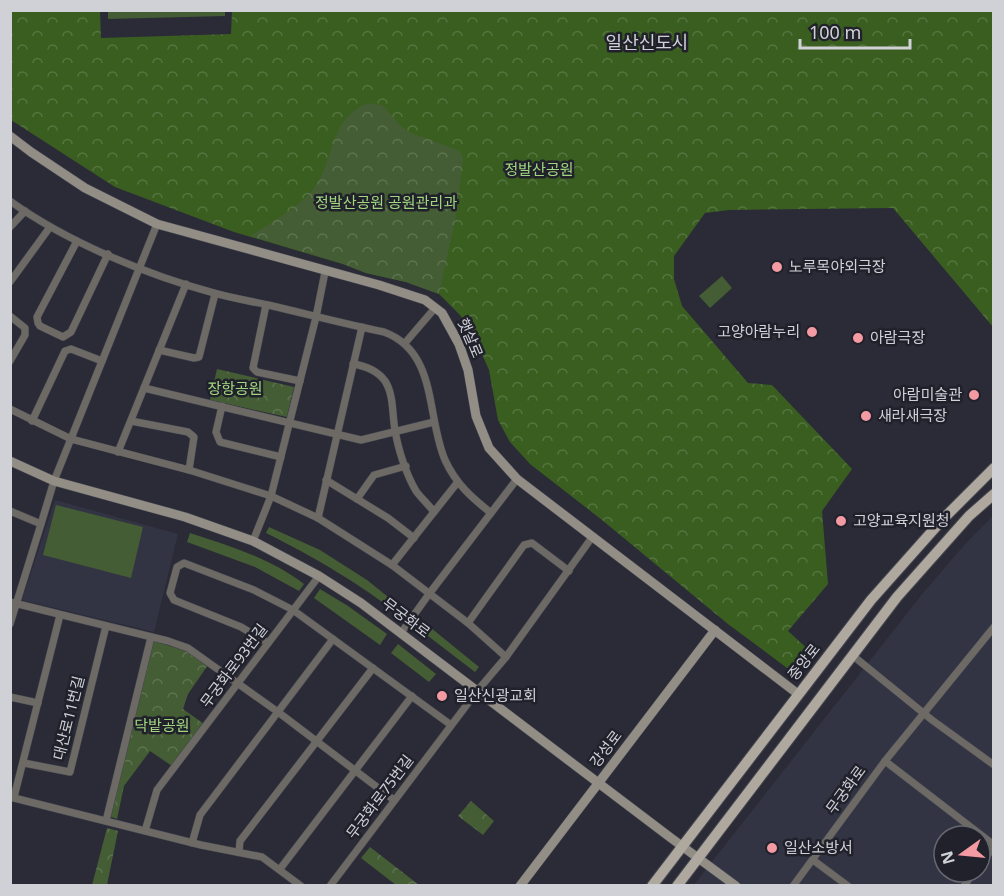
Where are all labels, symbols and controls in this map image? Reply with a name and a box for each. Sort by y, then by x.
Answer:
scale bar [800,12,910,50]
text: 100 m [809,20,861,44]
district label: 일산신도시 [606,30,688,54]
park label: 정발산공원 [504,159,574,179]
park label: 정발산공원 공원관리과 [315,192,457,212]
place label: 노루목야외극장 [789,256,886,276]
marker: 노루목야외극장 [770,260,784,274]
street label: 햇살로 [454,315,488,361]
place label: 고양아람누리 [717,321,800,341]
marker: 고양아람누리 [805,325,819,339]
place label: 아람극장 [870,327,925,347]
marker: 아람극장 [851,331,865,345]
park label: 장항공원 [207,378,263,398]
place label: 아람미술관 [893,384,962,404]
marker: 아람미술관 [967,388,981,402]
place label: 새라새극장 [878,405,947,425]
marker: 새라새극장 [859,409,873,423]
place label: 고양교육지원청 [853,510,950,530]
marker: 고양교육지원청 [834,514,848,528]
street label: 무궁화로 [379,593,435,642]
street label: 무궁화로93번길 [195,619,271,711]
street label: 중앙로 [783,639,824,684]
street label: 대산로11번길 [48,674,88,762]
place label: 일산신광교회 [454,685,537,705]
marker: 일산신광교회 [435,689,449,703]
park label: 닥밭공원 [134,715,190,735]
street label: 강성로 [585,726,626,771]
street label: 무궁화로75번길 [341,750,417,842]
street label: 무궁화로 [821,761,870,818]
north arrow [932,824,992,884]
place label: 일산소방서 [784,837,853,857]
marker: 일산소방서 [765,841,779,855]
text: N [935,849,960,867]

